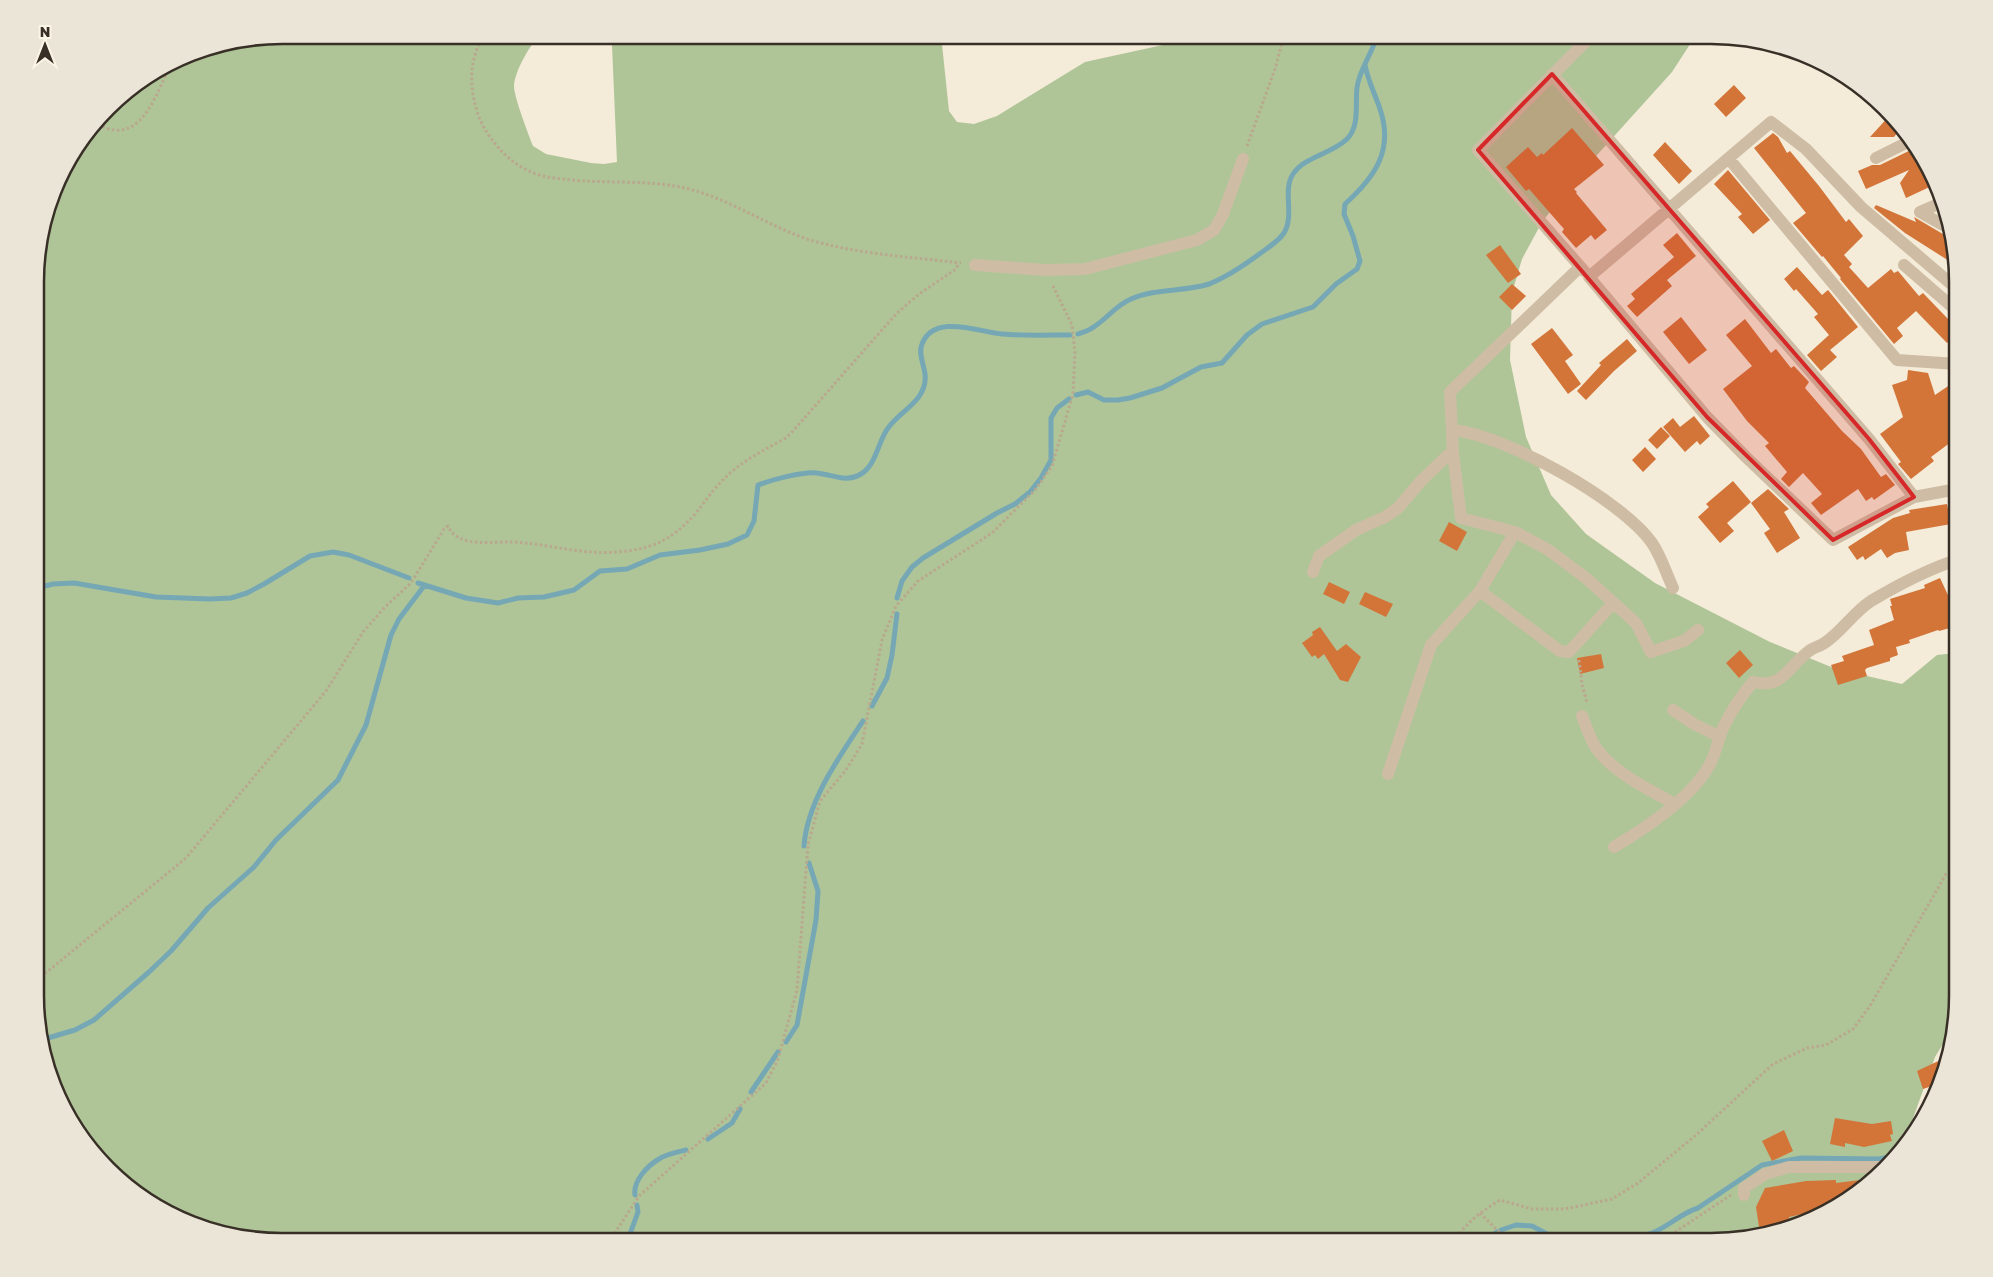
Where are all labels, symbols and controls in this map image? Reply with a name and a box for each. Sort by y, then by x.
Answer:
north arrow [20,20,70,70]
text: N [40,23,50,40]

